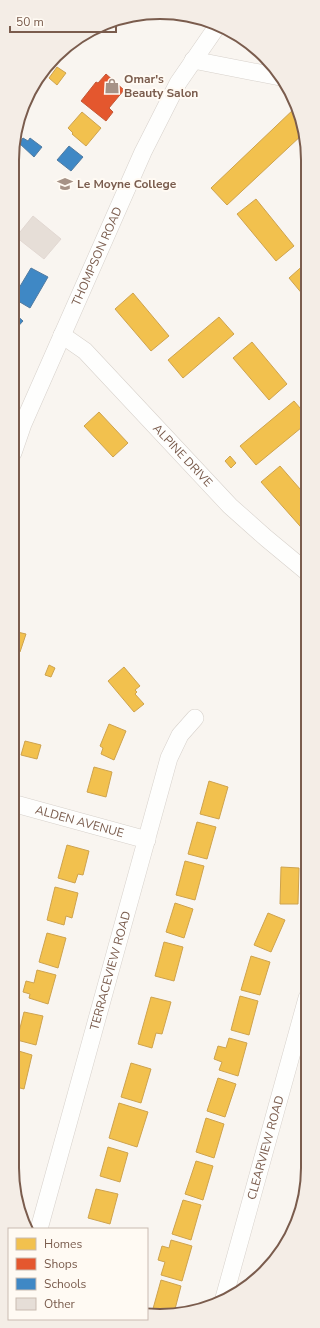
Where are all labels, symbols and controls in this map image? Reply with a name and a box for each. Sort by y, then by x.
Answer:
scale bar [10,8,116,34]
text: 50 m [16,14,44,30]
place label: Omar's Beauty Salon [124,71,198,101]
shop icon: Omar's Beauty Salon [103,77,121,95]
school or university icon: Le Moyne College [56,175,74,193]
place label: Le Moyne College [77,176,177,192]
street label: THOMPSON ROAD [68,204,126,308]
street label: ALPINE DRIVE [149,421,216,490]
street label: ALDEN AVENUE [33,802,126,841]
street label: TERRACEVIEW ROAD [86,909,134,1032]
street label: CLEARVIEW ROAD [244,1094,288,1202]
legend [8,1228,148,1320]
text: Homes [44,1236,82,1252]
text: Shops [44,1256,78,1272]
text: Schools [44,1276,87,1292]
text: Other [44,1296,76,1312]

